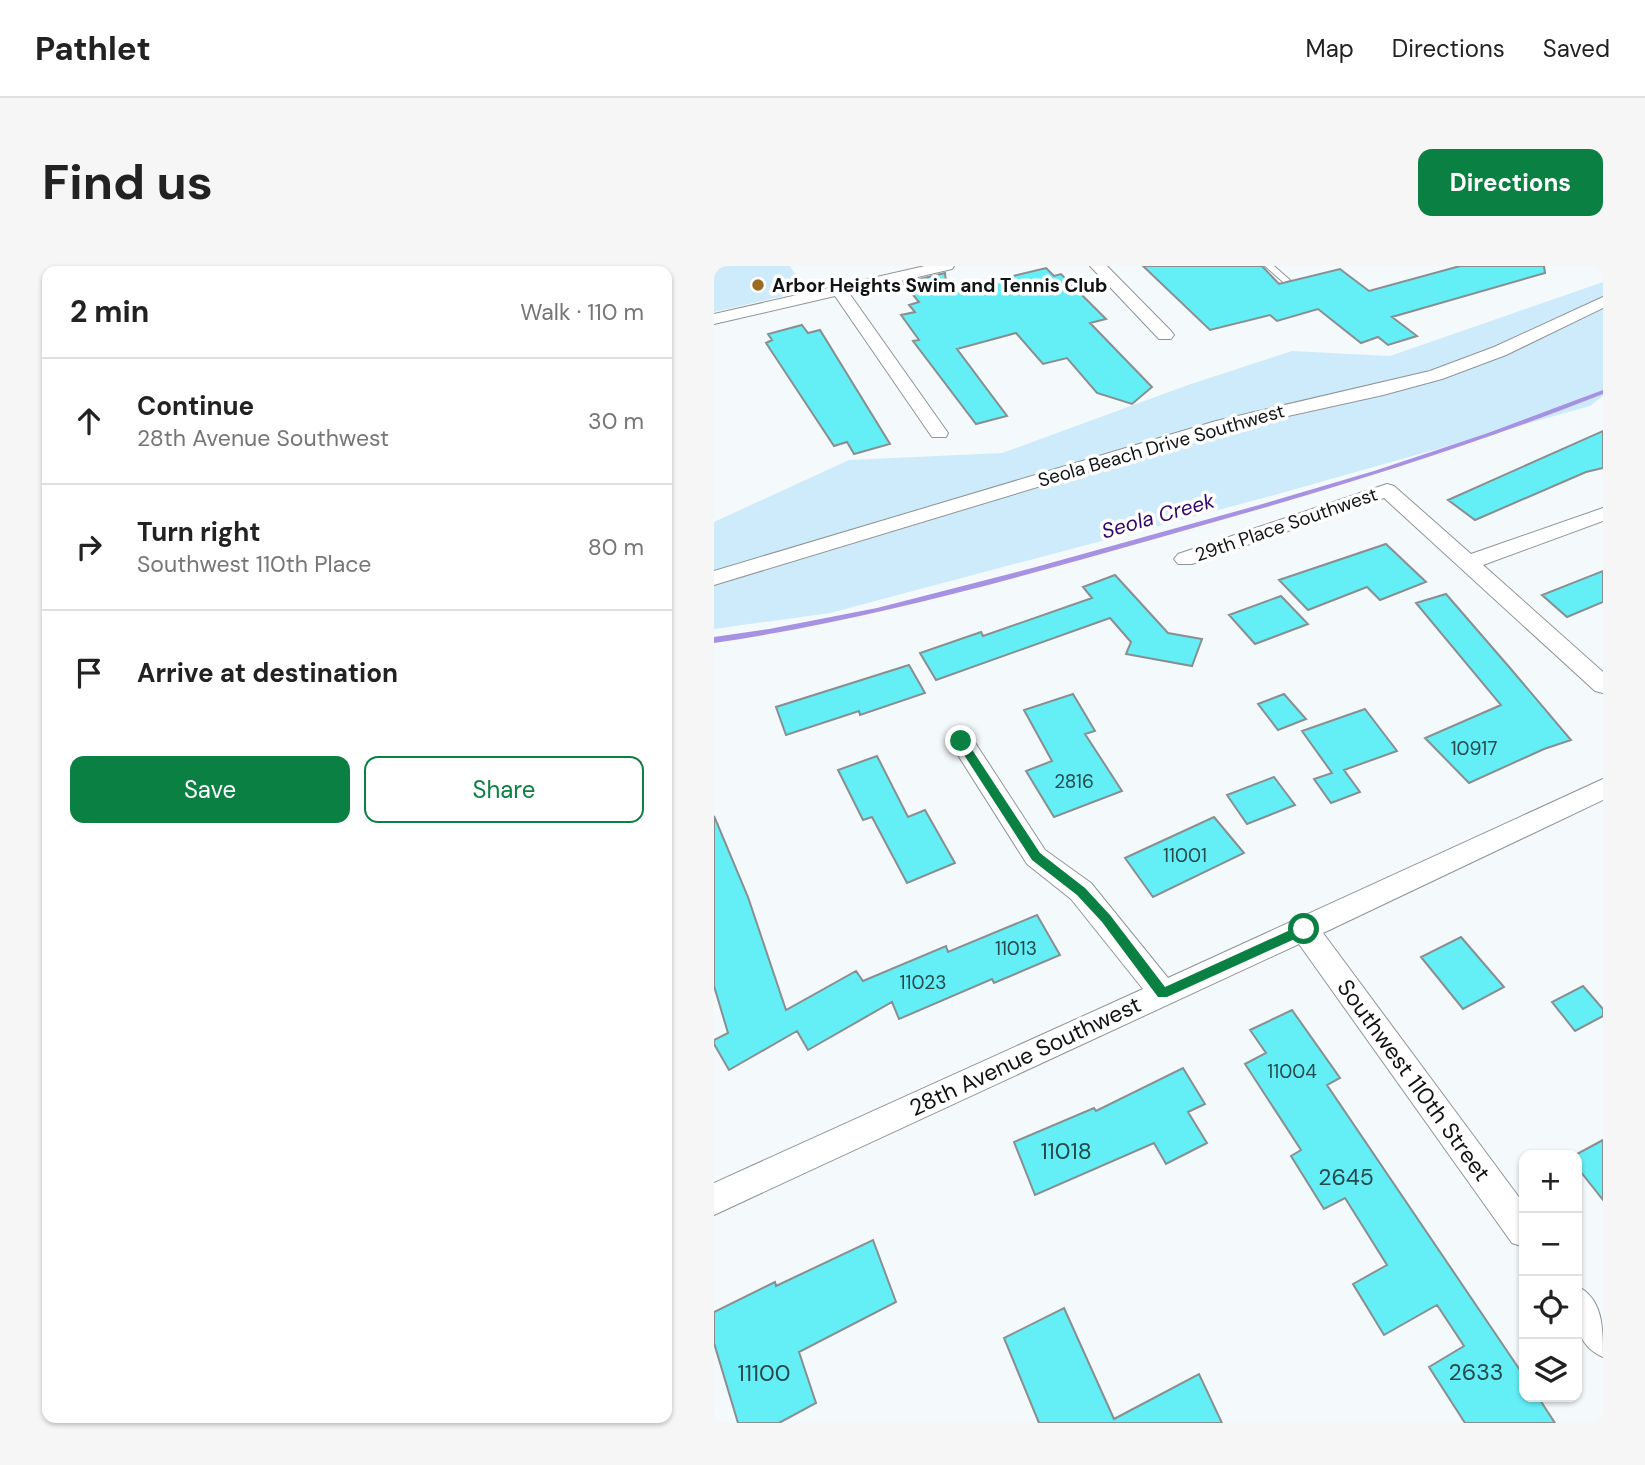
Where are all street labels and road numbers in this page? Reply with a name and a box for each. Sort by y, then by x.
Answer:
street label: Seola Beach Drive Southwest [1035,398,1287,493]
street label: 29th Place Southwest [1192,481,1381,567]
street label: Southwest 110th Street [1331,973,1497,1187]
street label: 28th Avenue Southwest [904,989,1146,1123]

